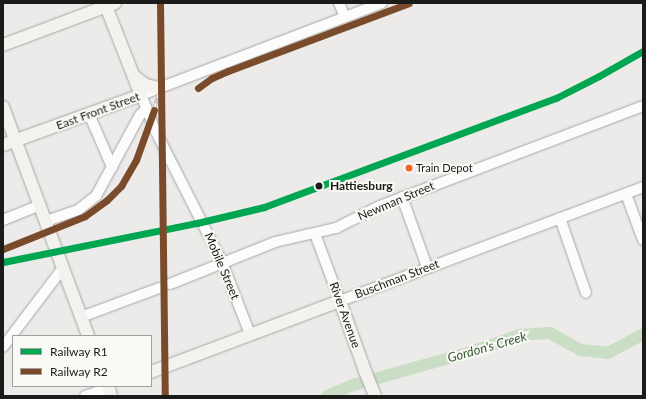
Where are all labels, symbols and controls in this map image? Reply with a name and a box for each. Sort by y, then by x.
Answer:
street label: East Front Street [54,89,142,133]
place label: Train Depot [416,161,473,175]
marker: Train Depot [404,163,414,173]
street label: Newman Street [356,178,436,224]
marker: Hattiesburg [312,179,326,193]
place label: Hattiesburg [330,179,393,193]
street label: Mobile Street [201,230,243,302]
street label: Buschman Street [353,256,441,302]
street label: River Avenue [326,280,364,350]
water label: Gordon's Creek [446,328,528,366]
legend [12,335,152,387]
text: Railway R1 [50,344,108,359]
text: Railway R2 [50,364,108,379]

